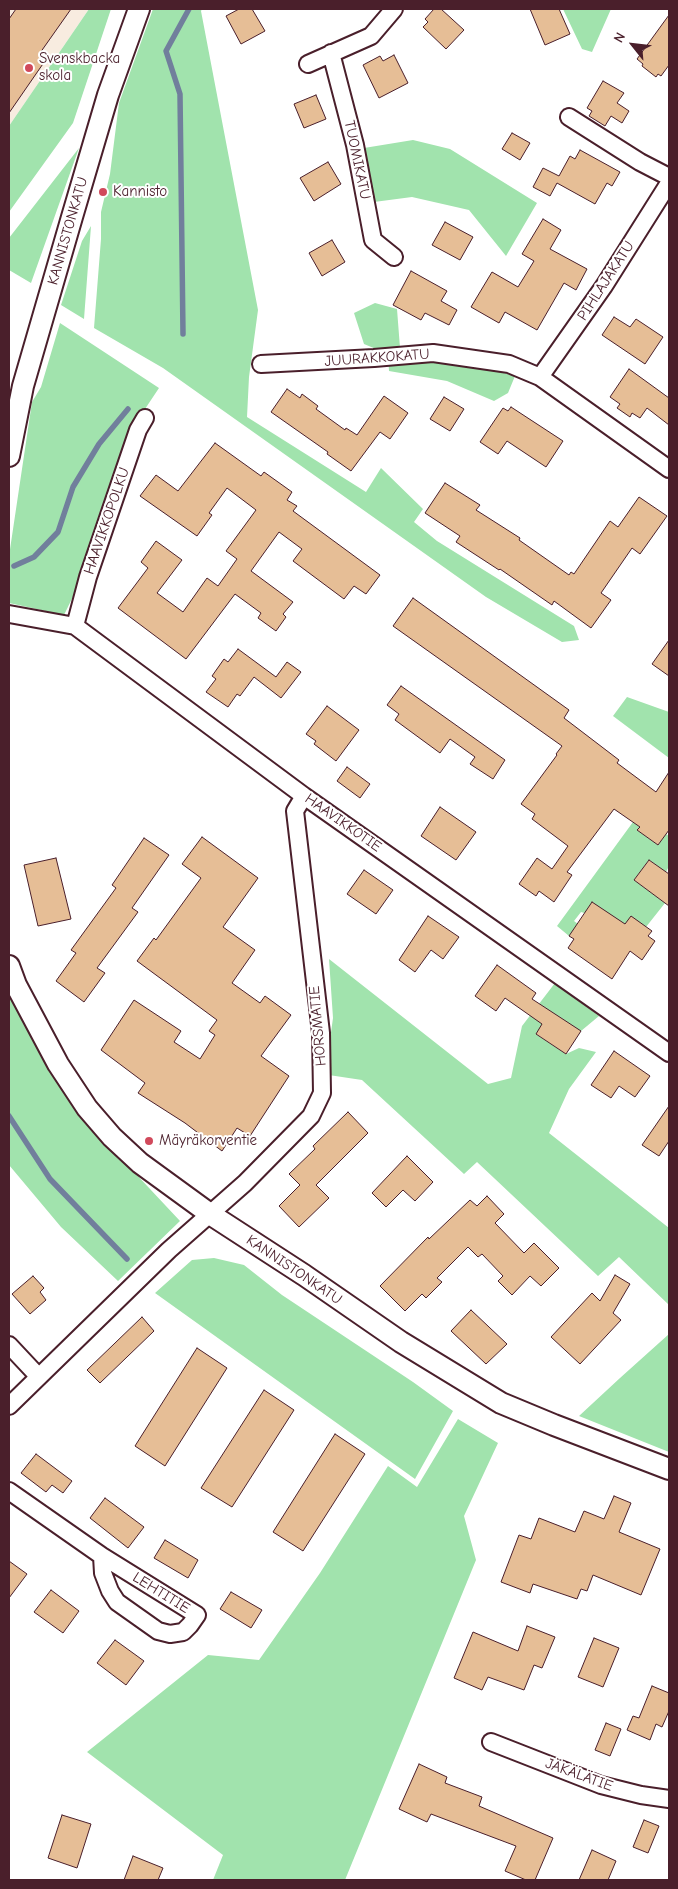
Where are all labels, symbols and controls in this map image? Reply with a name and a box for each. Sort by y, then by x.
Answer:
north arrow [608,20,658,70]
text: N [610,29,629,46]
place label: Svenskbacka skola [39,50,120,85]
marker: Svenskbacka skola [23,62,35,74]
street label: TUOMIKATU [340,119,374,201]
street label: KANNISTONKATU [44,175,92,287]
place label: Kannisto [113,183,167,201]
marker: Kannisto [97,186,109,198]
street label: PIHLAJAKATU [574,238,638,324]
street label: JUURAKKOKATU [324,345,430,371]
street label: HAAVIKKOPOLKU [80,465,134,577]
street label: HAAVIKKOTIE [301,790,385,856]
street label: HORSMATIE [306,985,330,1067]
place label: Mäyräkorventie [159,1132,257,1150]
marker: Mäyräkorventie [143,1135,155,1147]
street label: KANNISTONKATU [243,1231,345,1309]
street label: LEHTITIE [129,1568,193,1618]
street label: JÄKÄLÄTIE [543,1754,615,1796]

